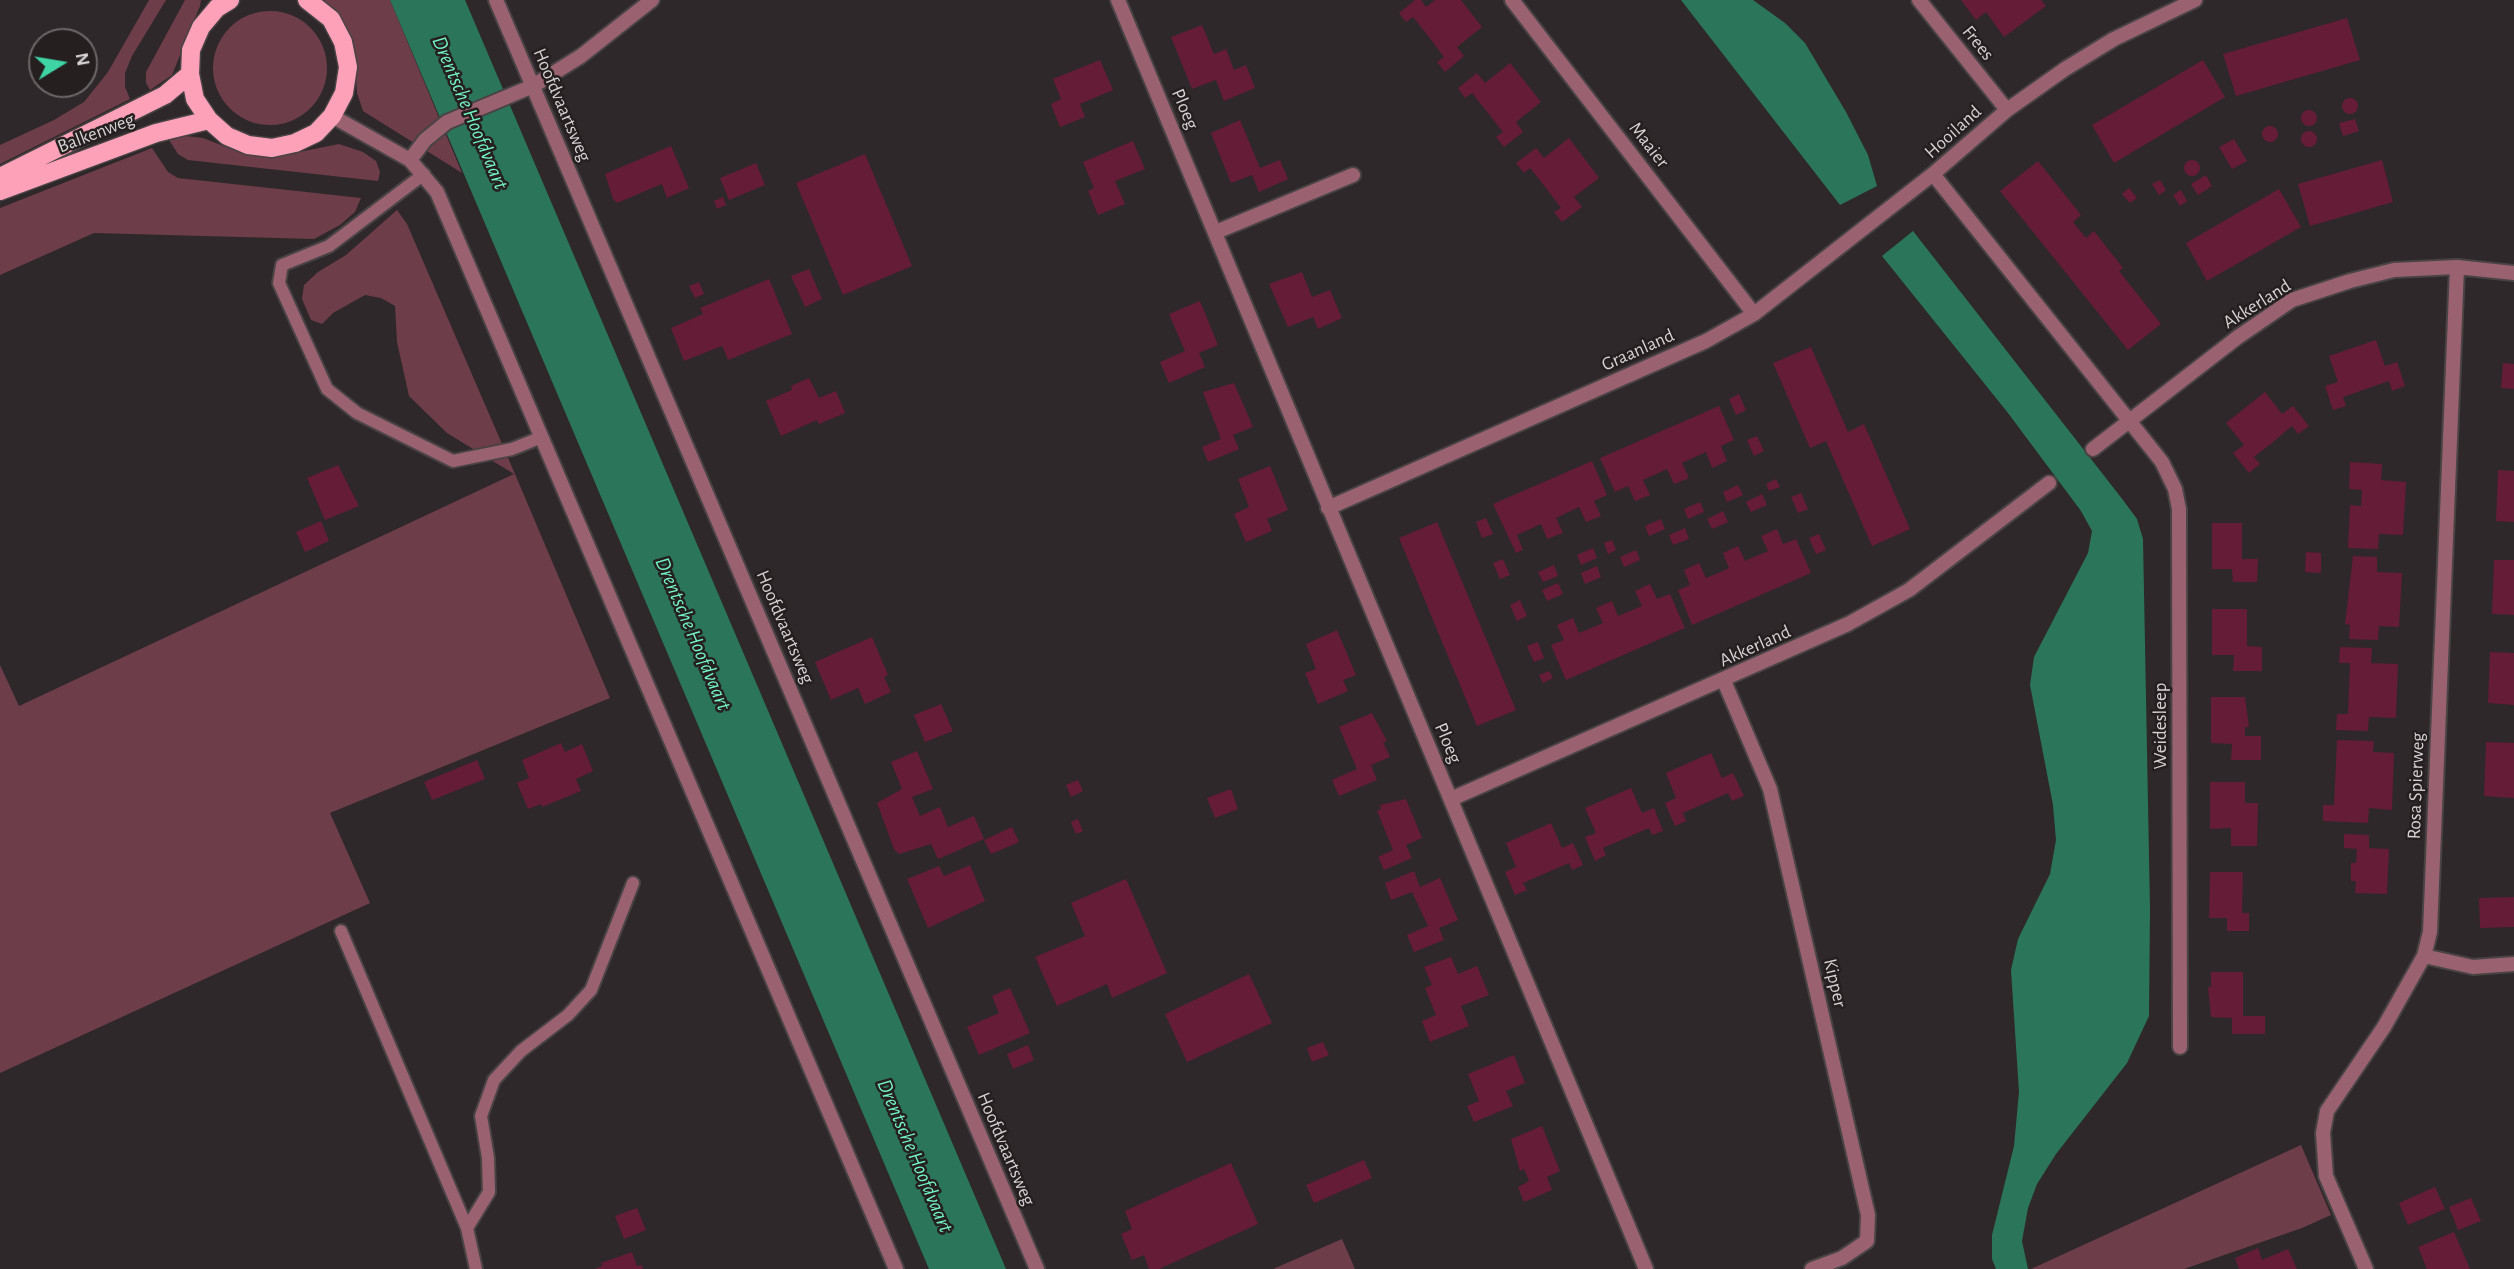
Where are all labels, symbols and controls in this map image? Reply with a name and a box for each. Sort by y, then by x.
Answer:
street label: Frees [1957,21,1999,65]
north arrow [28,28,98,98]
water label: Drentsche Hoofdvaart [426,32,514,194]
street label: Hoofdvaartsweg [528,45,596,165]
text: N [72,51,93,68]
street label: Ploeg [1166,85,1204,133]
street label: Hooiland [1920,101,1986,163]
street label: Balkenweg [54,108,138,158]
street label: Maaier [1624,118,1674,172]
street label: Akkerland [2219,274,2295,334]
street label: Graanland [1598,324,1678,376]
water label: Drentsche Hoofdvaart [649,553,737,715]
street label: Hoofdvaartsweg [751,567,819,687]
street label: Akkerland [1716,620,1794,672]
street label: Weidesleep [2149,682,2171,770]
street label: Ploeg [1429,719,1467,767]
street label: Rosa Spierweg [2403,732,2429,840]
street label: Kipper [1818,956,1852,1010]
water label: Drentsche Hoofdvaart [871,1075,959,1237]
street label: Hoofdvaartsweg [972,1089,1040,1209]

